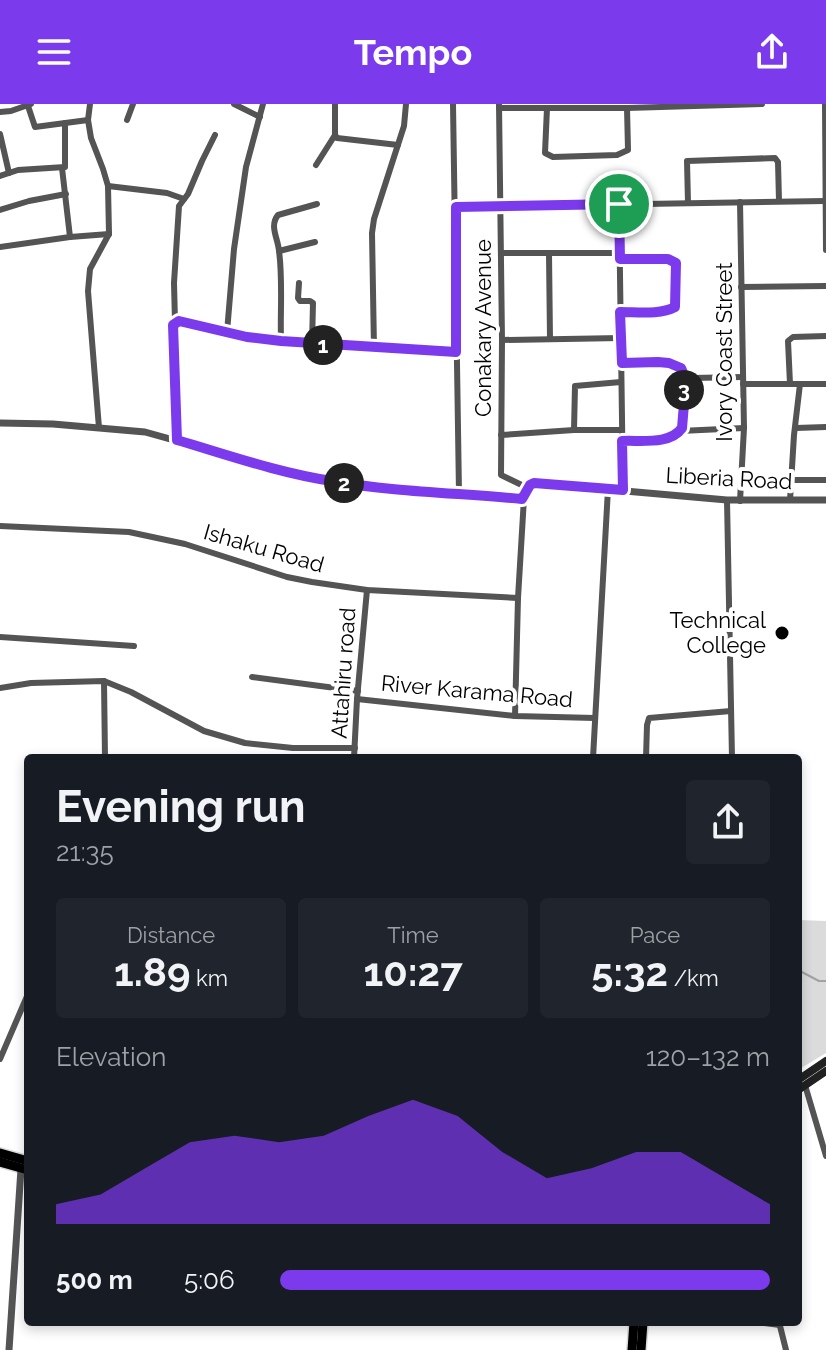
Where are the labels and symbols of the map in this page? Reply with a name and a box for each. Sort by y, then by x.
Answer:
pin [585,170,653,238]
street label: Conakary Avenue [470,239,496,417]
street label: Ivory Coast Street [711,262,737,442]
pin: 1 [303,325,343,365]
pin: 3 [664,370,704,410]
street label: Liberia Road [665,462,793,494]
pin: 2 [324,463,364,503]
street label: Ishaku Road [201,518,327,578]
street label: Attahiru road [325,607,361,739]
place label: Technical College [670,607,766,658]
marker: Technical College [773,624,791,642]
street label: River Karama Road [380,670,574,712]

